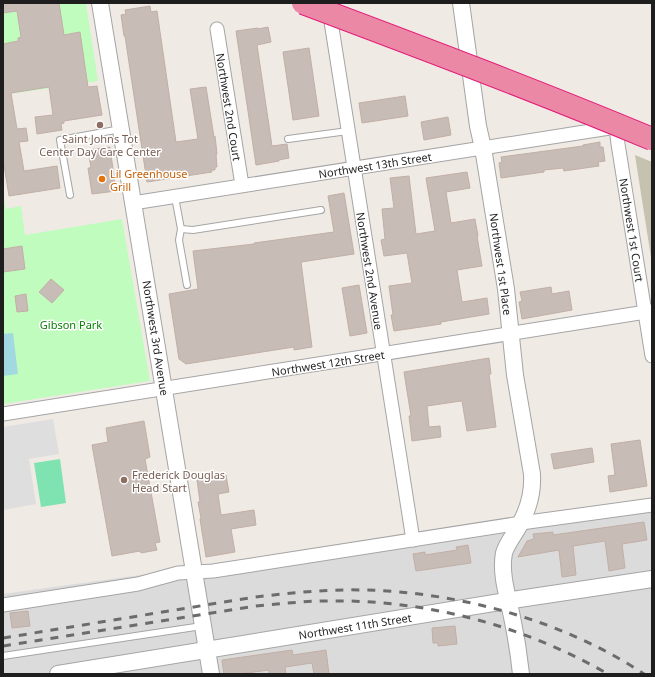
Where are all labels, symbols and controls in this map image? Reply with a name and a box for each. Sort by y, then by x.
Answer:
street label: Northwest 2nd Court [213,52,245,162]
marker: Saint Johns Tot Center Day Care Center [95,120,105,130]
place label: Saint Johns Tot Center Day Care Center [39,131,161,159]
street label: Northwest 13th Street [317,149,433,181]
place label: Lil Greenhouse Grill [110,166,188,194]
marker: Lil Greenhouse Grill [97,174,107,184]
street label: Northwest 1st Court [616,177,648,283]
street label: Northwest 2nd Avenue [353,211,387,331]
street label: Northwest 1st Place [486,212,516,316]
street label: Northwest 3rd Avenue [140,279,172,397]
park label: Gibson Park [40,317,102,332]
street label: Northwest 12th Street [270,347,386,379]
place label: Frederick Douglas Head Start [132,467,225,495]
marker: Frederick Douglas Head Start [119,475,129,485]
street label: Northwest 11th Street [297,610,413,642]

